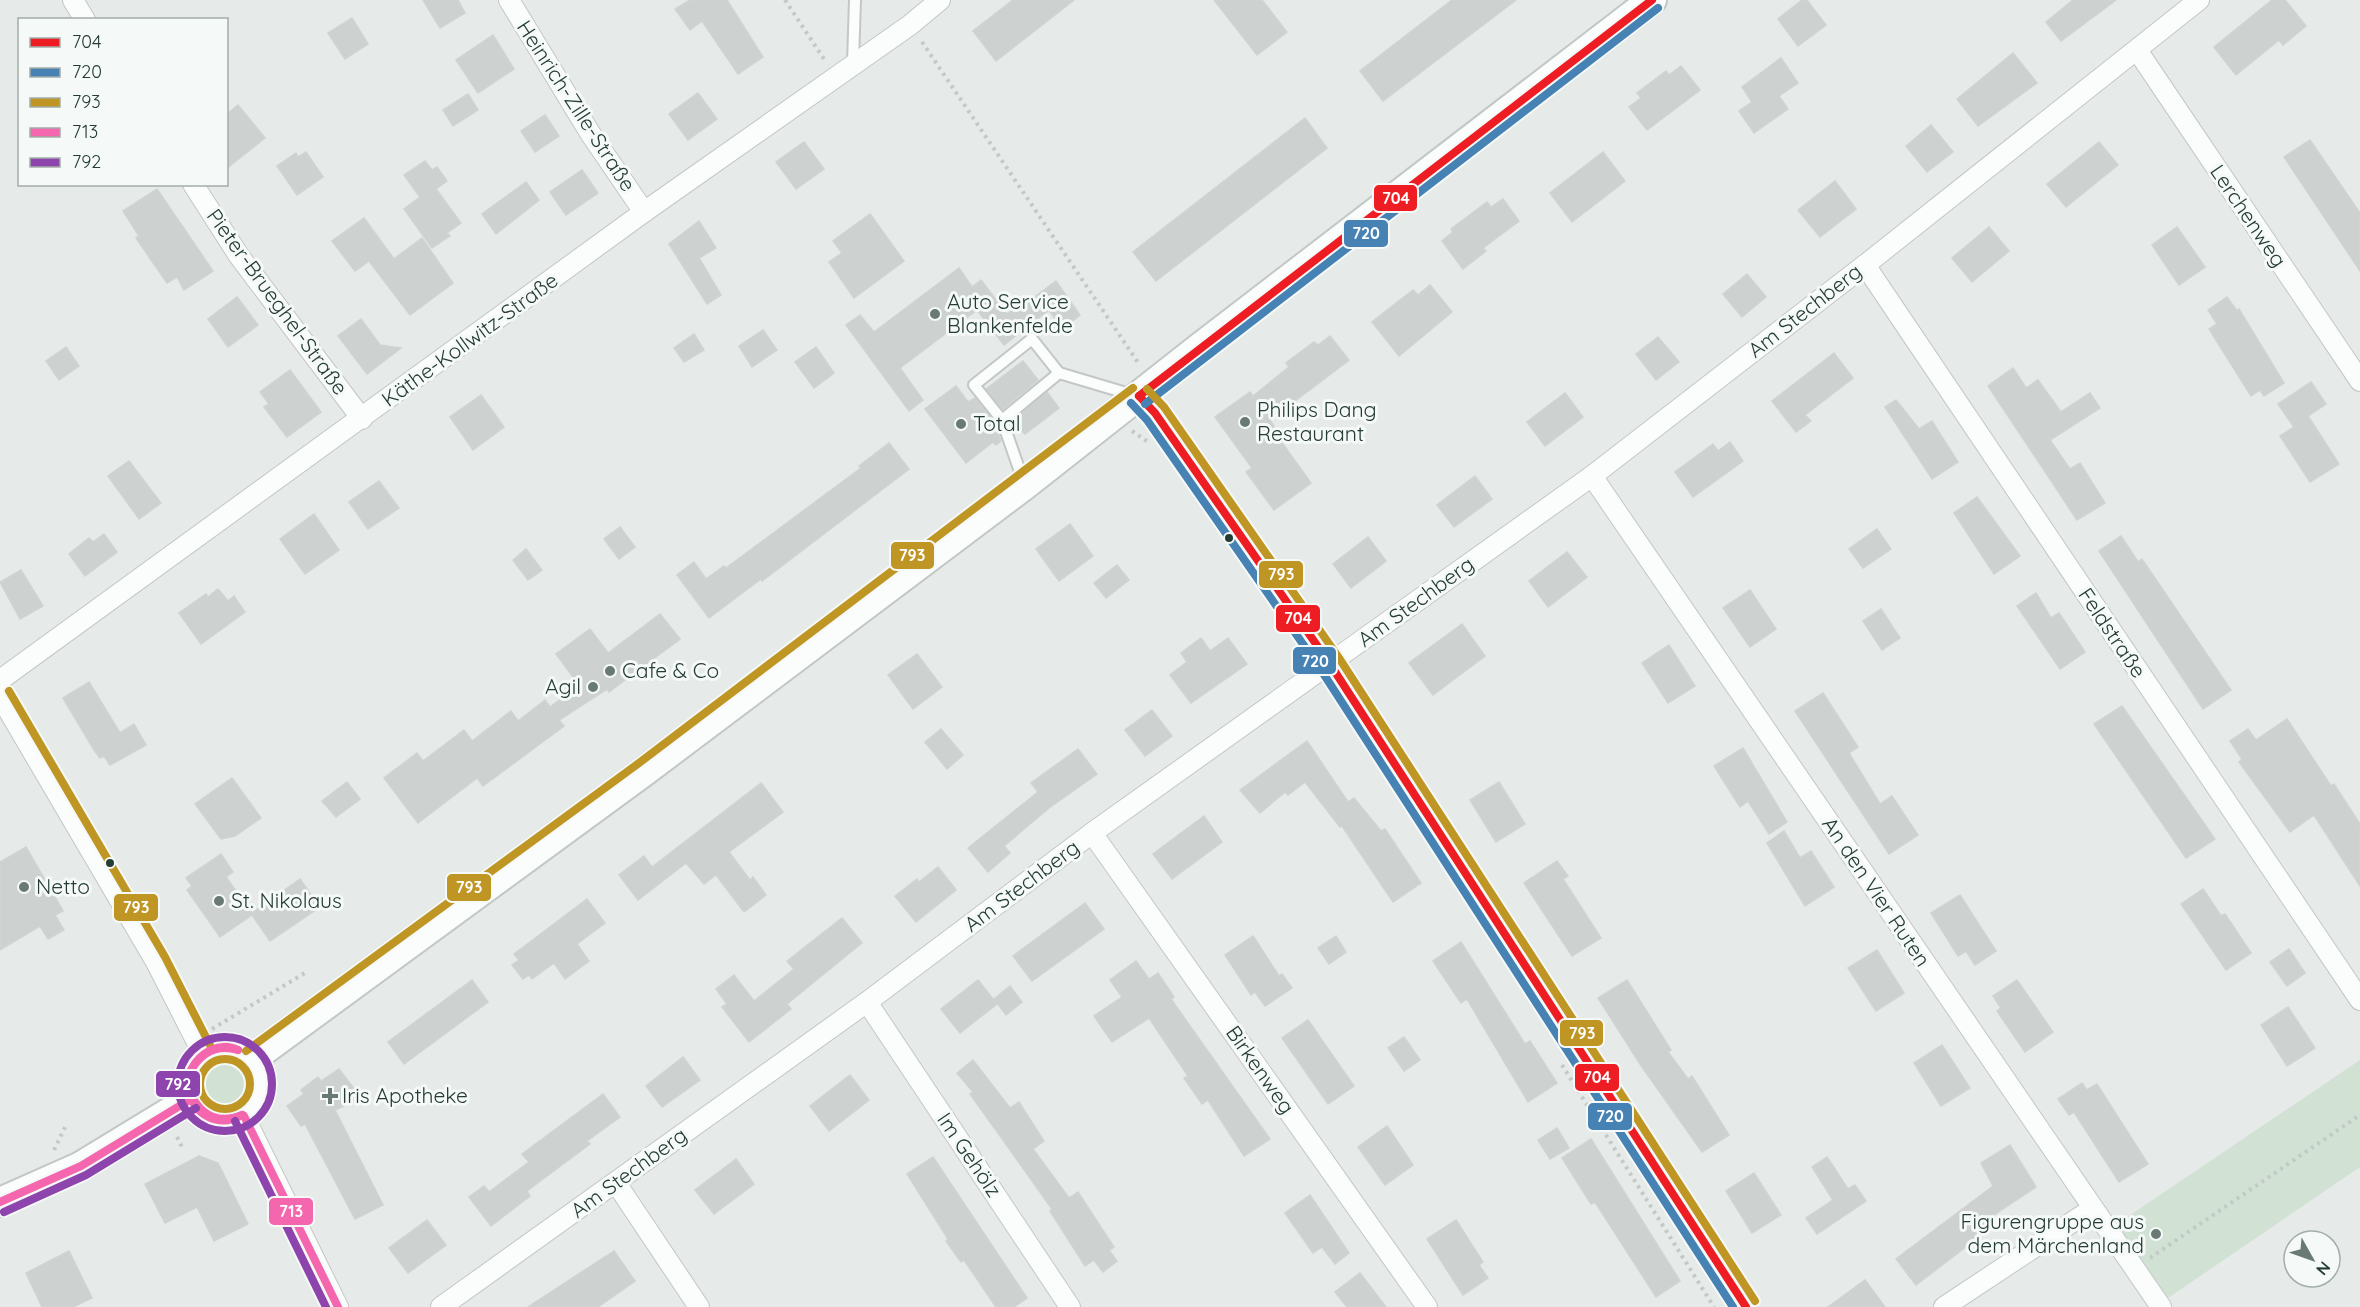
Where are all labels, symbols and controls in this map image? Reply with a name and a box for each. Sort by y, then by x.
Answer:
street label: Heinrich-Zille-Straße [512,15,642,196]
legend [18,18,228,186]
text: 704 [72,30,101,53]
text: 720 [72,60,102,83]
text: 793 [72,90,101,113]
text: 713 [72,120,98,143]
text: 792 [72,150,101,173]
street label: Lerchenweg [2205,159,2293,272]
line badge: 704 [1373,184,1418,212]
text: 704 [1382,188,1411,208]
street label: Pieter-Brueghel-Straße [202,203,354,399]
line badge: 720 [1343,219,1389,248]
text: 720 [1352,223,1380,243]
street label: Am Stechberg [1742,258,1867,363]
street label: Käthe-Kollwitz-Straße [376,267,563,412]
place label: Auto Service Blankenfelde [947,288,1073,338]
marker: Auto Service Blankenfelde [928,307,942,321]
place label: Philips Dang Restaurant [1257,396,1377,446]
place label: Total [973,410,1021,436]
marker: Philips Dang Restaurant [1238,415,1252,429]
marker: Total [954,417,968,431]
unlabelled marker [1223,532,1235,544]
line badge: 793 [890,541,935,570]
text: 793 [899,545,925,565]
street label: Am Stechberg [1352,550,1479,652]
line badge: 793 [1258,560,1304,589]
text: 793 [1268,564,1294,584]
street label: Feldstraße [2073,583,2152,682]
line badge: 704 [1275,604,1321,633]
text: 704 [1284,608,1313,628]
line badge: 720 [1292,646,1337,675]
text: 720 [1301,651,1329,671]
place label: Cafe & Co [622,657,719,683]
marker: Cafe & Co [603,664,617,678]
place label: Agil [545,673,581,699]
marker: Agil [586,680,600,694]
street label: An den Vier Ruten [1817,812,1937,971]
street label: Am Stechberg [959,833,1084,937]
unlabelled marker [104,857,116,869]
place label: Netto [36,873,90,899]
line badge: 793 [446,873,492,902]
text: 793 [456,877,482,897]
marker: Netto [17,880,31,894]
place label: St. Nikolaus [231,887,342,913]
line badge: 793 [113,893,159,922]
marker: St. Nikolaus [212,894,226,908]
text: 793 [123,897,149,917]
line badge: 793 [1559,1019,1604,1047]
street label: Birkenweg [1221,1020,1301,1119]
text: 793 [1569,1023,1595,1043]
line badge: 704 [1574,1063,1620,1092]
text: 704 [1583,1067,1612,1087]
line badge: 792 [155,1070,201,1098]
text: 792 [165,1074,191,1094]
place label: Iris Apotheke [342,1082,468,1108]
marker: Iris Apotheke [323,1089,337,1103]
line badge: 720 [1587,1102,1633,1131]
text: 720 [1596,1106,1624,1126]
street label: Im Gehölz [932,1107,1007,1202]
street label: Am Stechberg [565,1121,692,1223]
line badge: 713 [268,1197,314,1226]
text: 713 [279,1201,303,1221]
place label: Figurengruppe aus dem Märchenland [1961,1208,2144,1258]
marker: Figurengruppe aus dem Märchenland [2149,1227,2163,1241]
north arrow [2282,1229,2342,1289]
text: N [2312,1258,2335,1280]

